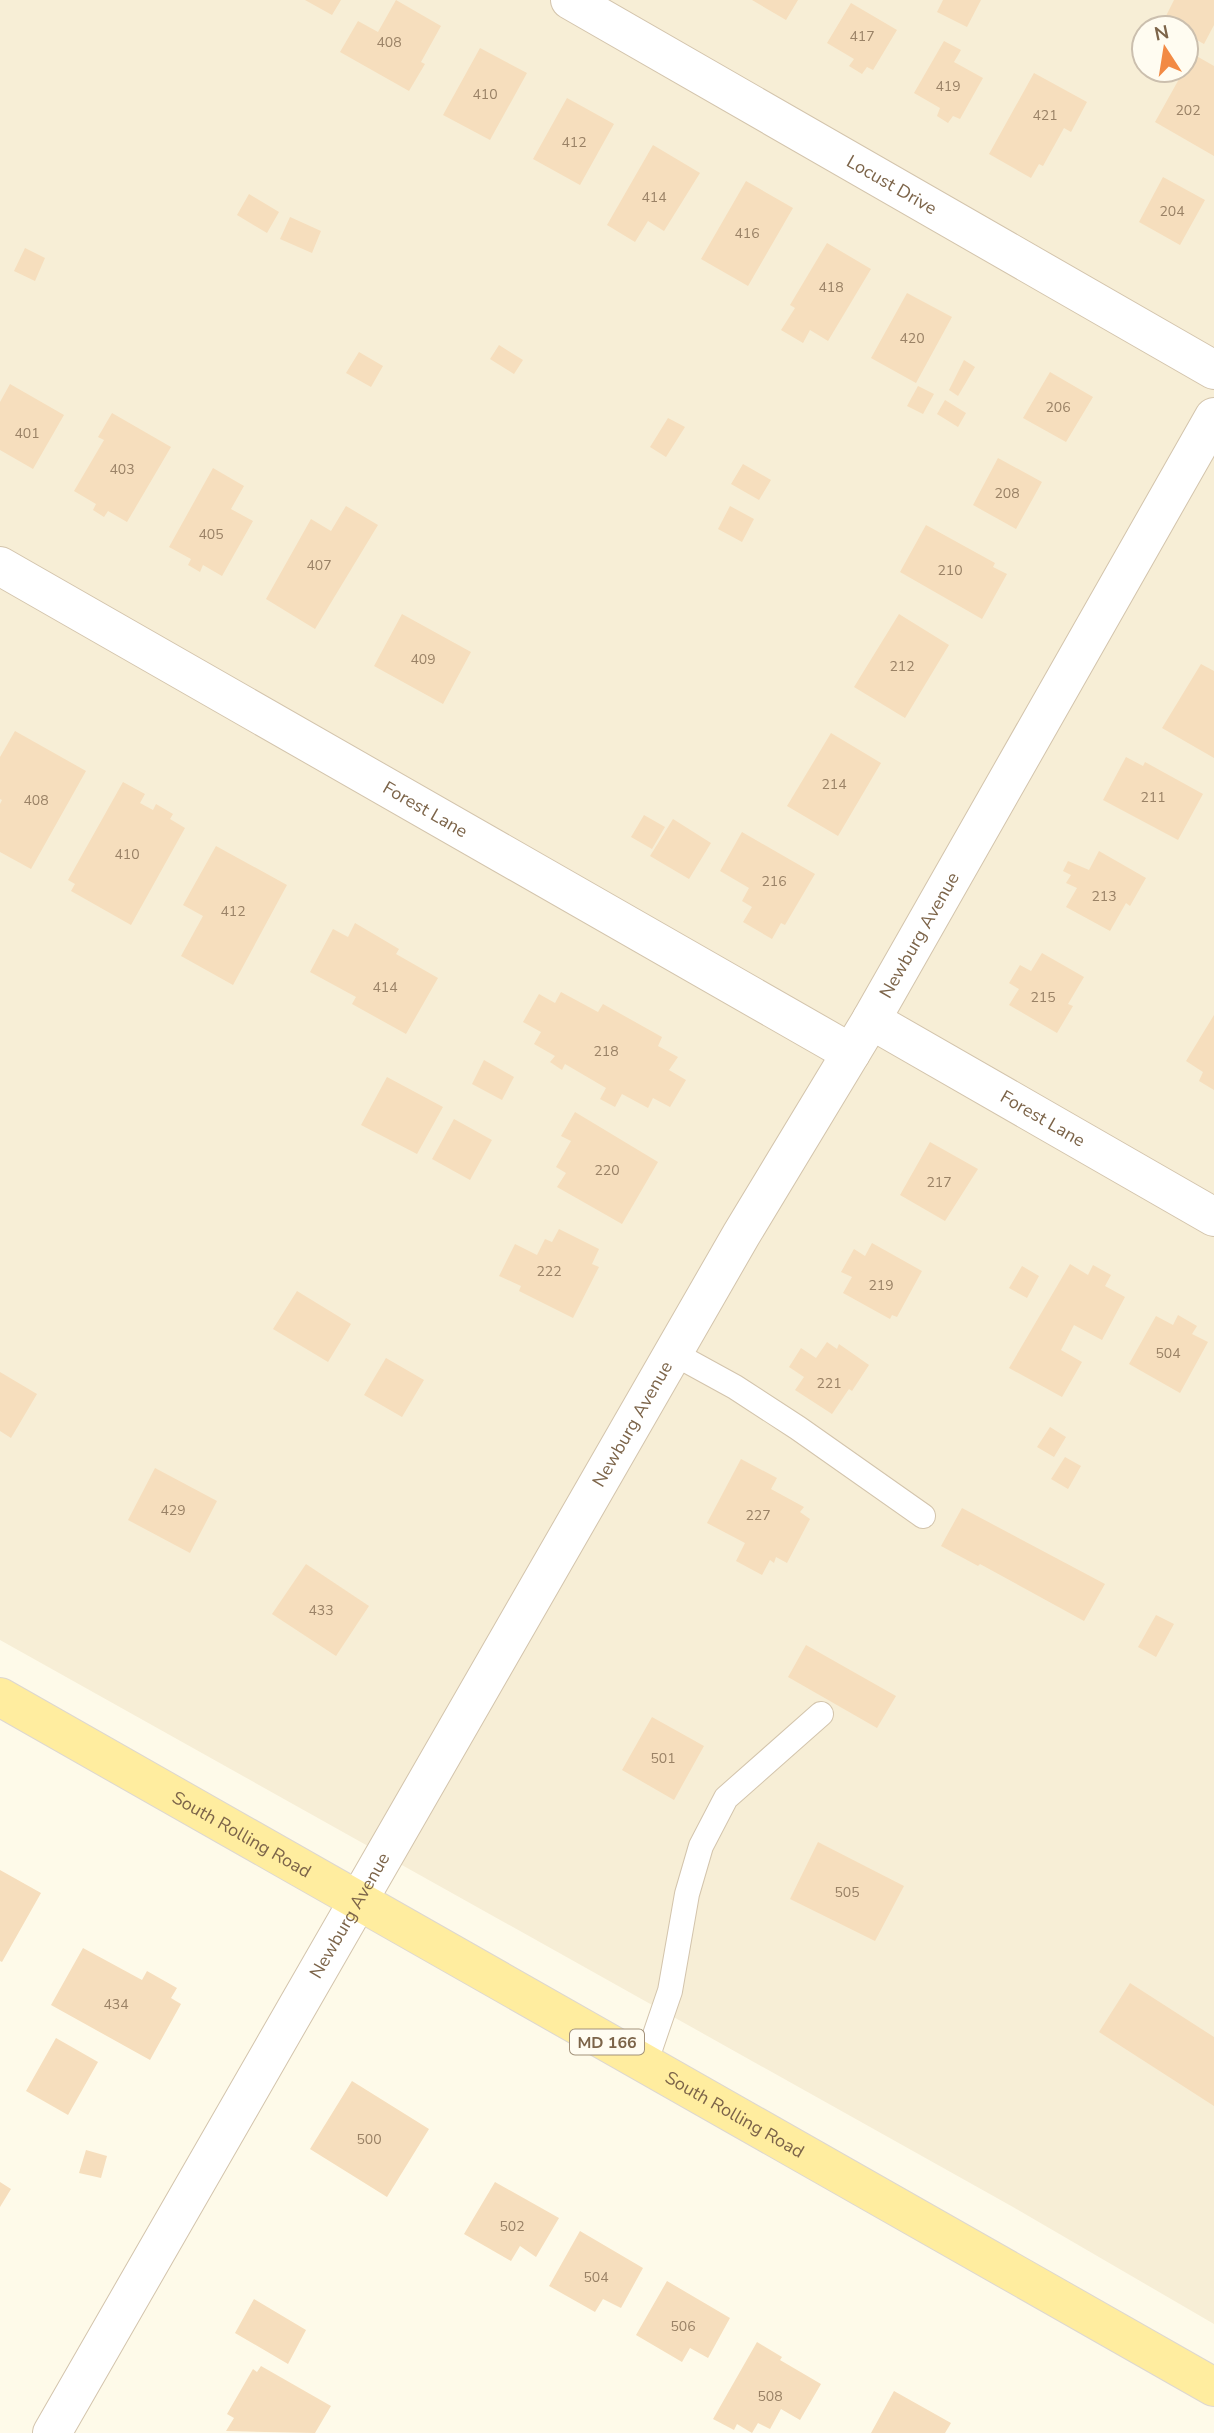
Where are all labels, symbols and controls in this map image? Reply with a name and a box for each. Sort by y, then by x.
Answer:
north arrow [1130,14,1200,84]
text: N [1152,19,1171,48]
house number: 417 [849,27,875,46]
house number: 408 [376,33,402,52]
house number: 419 [935,77,961,96]
house number: 410 [472,85,498,104]
house number: 202 [1175,101,1201,120]
house number: 421 [1032,106,1058,125]
house number: 412 [561,133,587,152]
street label: Locust Drive [842,149,941,220]
house number: 414 [641,188,667,207]
house number: 204 [1159,202,1185,221]
house number: 416 [734,224,760,243]
house number: 418 [818,278,844,297]
house number: 420 [899,329,925,348]
house number: 206 [1045,398,1071,417]
house number: 401 [14,424,40,443]
house number: 403 [109,460,135,479]
house number: 208 [994,484,1020,503]
house number: 405 [198,525,224,544]
house number: 407 [306,556,332,575]
house number: 210 [937,561,963,580]
house number: 409 [410,650,436,669]
house number: 212 [889,657,915,676]
house number: 214 [821,775,847,794]
street label: Forest Lane [378,776,472,843]
house number: 211 [1140,788,1166,807]
house number: 408 [23,791,49,810]
house number: 410 [114,845,140,864]
street label: Newburg Avenue [874,868,965,1002]
house number: 216 [761,872,787,891]
house number: 213 [1091,887,1117,906]
house number: 412 [220,902,246,921]
house number: 414 [372,978,398,997]
house number: 215 [1030,988,1056,1007]
house number: 218 [593,1042,619,1061]
street label: Forest Lane [996,1085,1089,1152]
house number: 220 [594,1161,620,1180]
house number: 217 [926,1173,952,1192]
house number: 222 [536,1262,562,1281]
house number: 219 [868,1276,894,1295]
house number: 504 [1155,1344,1181,1363]
street label: Newburg Avenue [587,1357,678,1491]
house number: 221 [816,1374,842,1393]
house number: 429 [160,1501,186,1520]
house number: 227 [745,1506,771,1525]
house number: 433 [308,1601,334,1620]
house number: 501 [650,1749,676,1768]
street label: South Rolling Road [168,1785,316,1883]
street label: Newburg Avenue [304,1848,395,1983]
house number: 505 [834,1883,860,1902]
house number: 434 [103,1995,129,2014]
road number: MD 166 [570,2030,644,2054]
street label: South Rolling Road [661,2065,809,2164]
house number: 500 [356,2130,382,2149]
house number: 502 [499,2217,525,2236]
house number: 504 [583,2268,609,2287]
house number: 506 [670,2317,696,2336]
house number: 508 [757,2387,783,2406]

